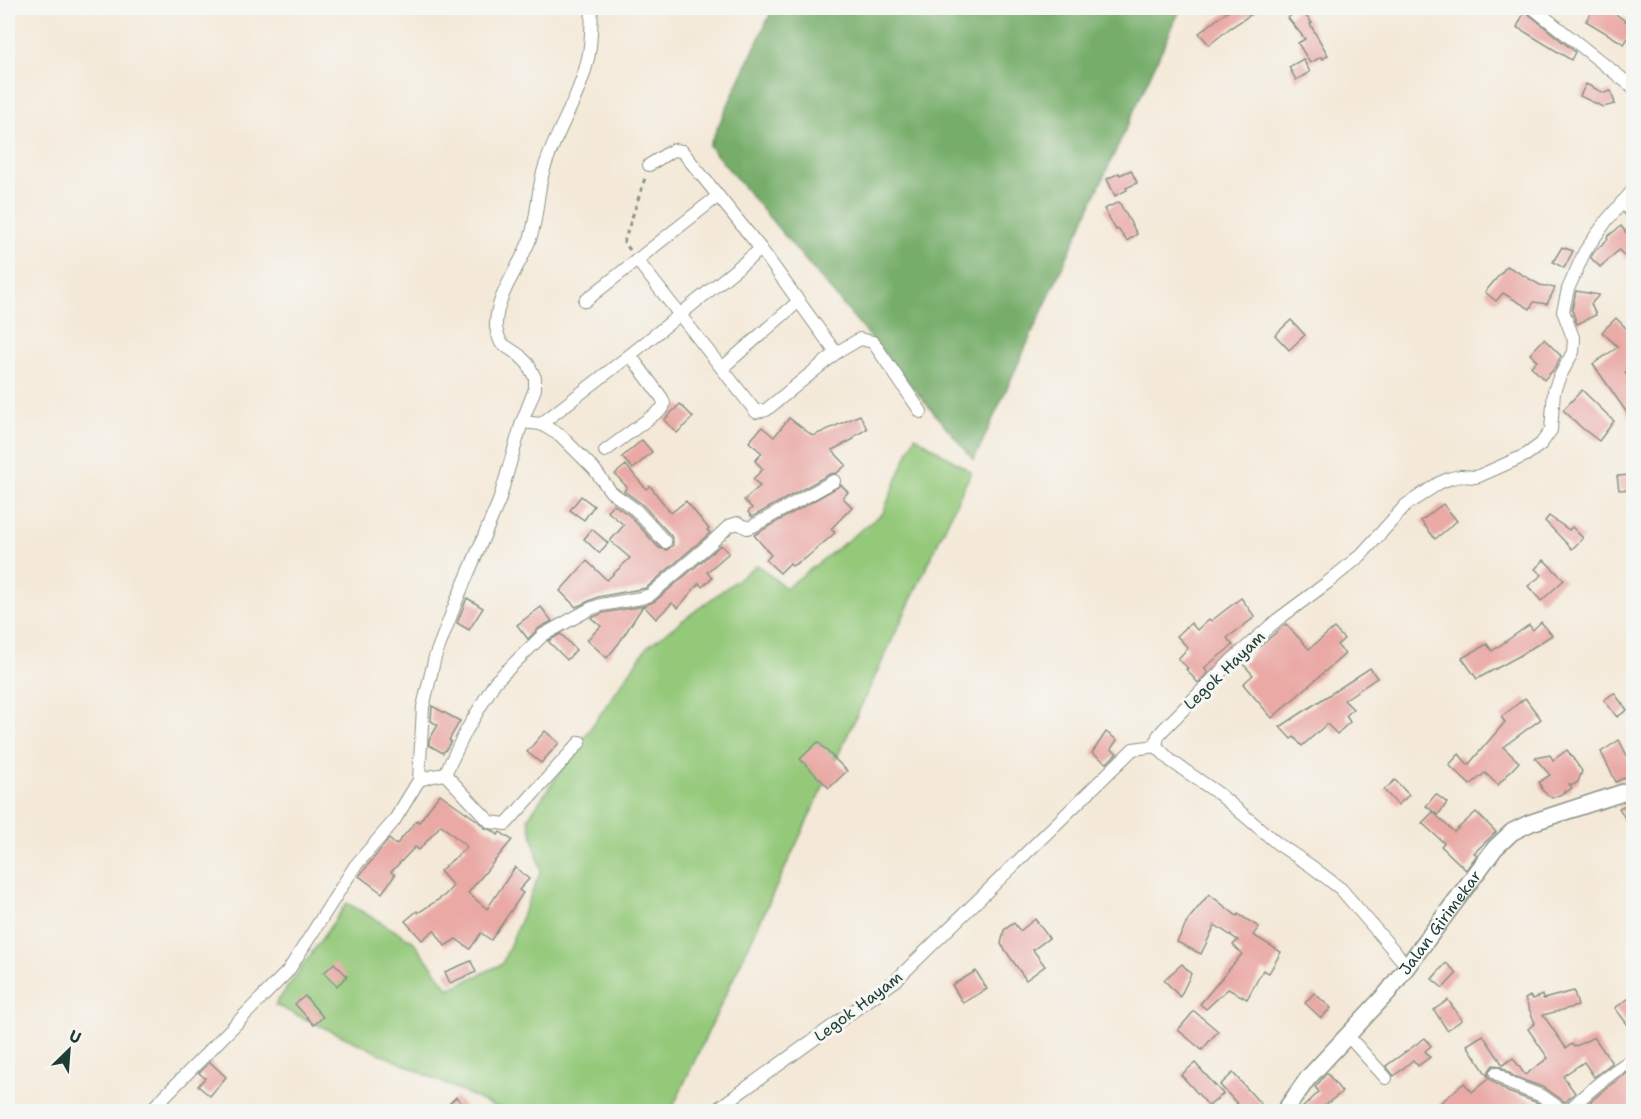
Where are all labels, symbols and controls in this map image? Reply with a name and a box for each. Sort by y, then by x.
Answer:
street label: Legok Hayam [1179,626,1270,714]
street label: Jalan Girimekar [1394,866,1486,979]
street label: Legok Hayam [810,966,907,1046]
north arrow [39,1020,99,1080]
text: U [66,1025,85,1049]

